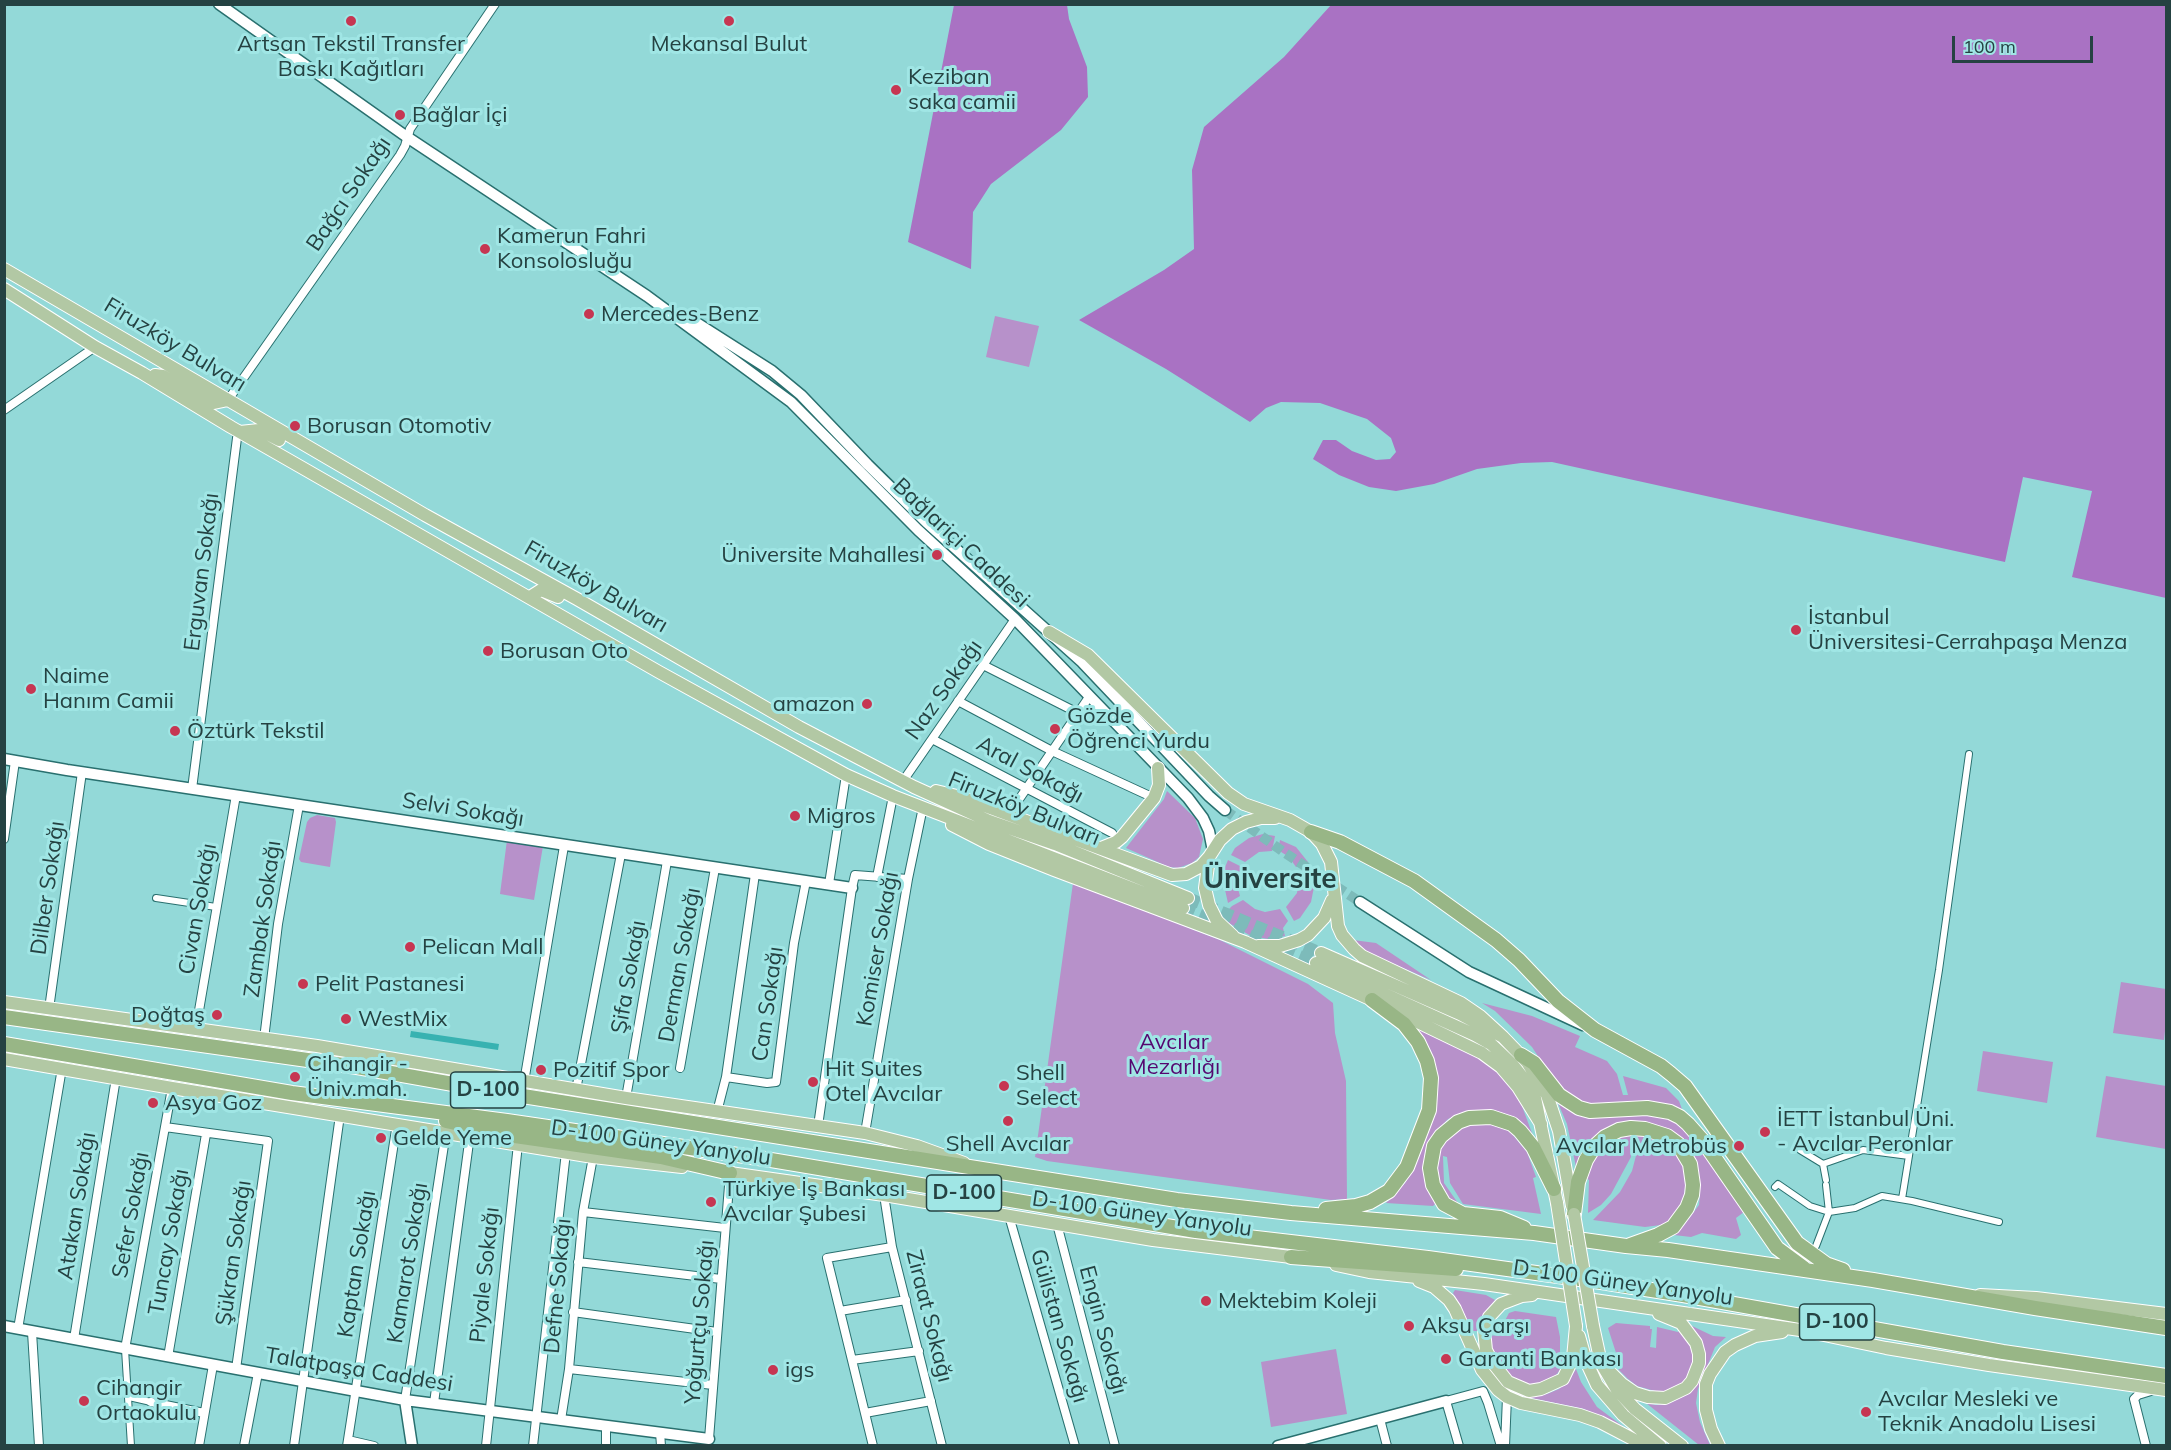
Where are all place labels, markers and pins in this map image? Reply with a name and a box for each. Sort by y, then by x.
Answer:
marker: Artsan Tekstil Transfer Baskı Kağıtları [344,14,358,28]
marker: Mekansal Bulut [722,14,736,28]
place label: Artsan Tekstil Transfer Baskı Kağıtları [237,31,465,82]
place label: Mekansal Bulut [651,31,807,57]
place label: Keziban saka camii [908,64,1016,116]
marker: Keziban saka camii [889,83,903,97]
place label: Bağlar İçi [412,102,507,128]
marker: Bağlar İçi [393,108,407,122]
place label: Kamerun Fahri Konsolosluğu [497,223,646,274]
marker: Kamerun Fahri Konsolosluğu [478,242,492,256]
place label: Mercedes-Benz [601,301,759,327]
marker: Mercedes-Benz [582,307,596,321]
place label: Borusan Otomotiv [307,413,491,439]
marker: Borusan Otomotiv [288,419,302,433]
place label: Üniversite Mahallesi [721,542,925,568]
marker: Üniversite Mahallesi [930,548,944,562]
place label: İstanbul Üniversitesi-Cerrahpaşa Menza [1808,604,2128,656]
marker: İstanbul Üniversitesi-Cerrahpaşa Menza [1789,623,1803,637]
place label: Borusan Oto [500,638,628,664]
marker: Borusan Oto [481,644,495,658]
place label: Naime Hanım Camii [43,663,174,714]
marker: Naime Hanım Camii [24,682,38,696]
place label: amazon [773,691,855,717]
marker: amazon [860,697,874,711]
place label: Gözde Öğrenci Yurdu [1067,703,1210,754]
place label: Öztürk Tekstil [187,718,325,744]
marker: Gözde Öğrenci Yurdu [1048,722,1062,736]
marker: Öztürk Tekstil [168,724,182,738]
place label: Migros [807,803,876,829]
marker: Migros [788,809,802,823]
place label: Pelican Mall [422,934,543,960]
marker: Pelican Mall [403,940,417,954]
place label: Pelit Pastanesi [315,971,464,997]
marker: Pelit Pastanesi [296,977,310,991]
place label: Doğtaş [131,1002,205,1028]
place label: WestMix [358,1006,448,1032]
marker: Doğtaş [210,1008,224,1022]
marker: WestMix [339,1012,353,1026]
place label: Cihangir - Üniv.mah. [307,1051,408,1102]
place label: Hit Suites Otel Avcılar [825,1056,942,1108]
place label: Pozitif Spor [553,1057,669,1083]
place label: Shell Select [1016,1060,1077,1112]
marker: Pozitif Spor [534,1063,548,1077]
marker: Cihangir - Üniv.mah. [288,1070,302,1084]
marker: Hit Suites Otel Avcılar [806,1075,820,1089]
marker: Shell Select [997,1079,1011,1093]
place label: Asya Goz [165,1090,262,1116]
marker: Asya Goz [146,1096,160,1110]
place label: İETT İstanbul Üni. - Avcılar Peronlar [1777,1106,1954,1158]
marker: Shell Avcılar [1001,1114,1015,1128]
place label: Gelde Yeme [393,1125,512,1151]
marker: İETT İstanbul Üni. - Avcılar Peronlar [1758,1125,1772,1139]
marker: Gelde Yeme [374,1131,388,1145]
place label: Shell Avcılar [946,1131,1070,1157]
place label: Avcılar Metrobüs [1556,1133,1727,1159]
marker: Avcılar Metrobüs [1732,1139,1746,1153]
place label: Türkiye İş Bankası Avcılar Şubesi [723,1176,905,1228]
marker: Türkiye İş Bankası Avcılar Şubesi [704,1195,718,1209]
place label: Mektebim Koleji [1218,1288,1377,1314]
marker: Mektebim Koleji [1199,1294,1213,1308]
place label: Aksu Çarşı [1421,1313,1530,1339]
marker: Aksu Çarşı [1402,1319,1416,1333]
place label: Garanti Bankası [1458,1346,1622,1372]
marker: Garanti Bankası [1439,1352,1453,1366]
place label: igs [785,1357,814,1383]
marker: igs [766,1363,780,1377]
place label: Cihangir Ortaokulu [96,1375,197,1426]
place label: Avcılar Mesleki ve Teknik Anadolu Lisesi [1878,1386,2096,1438]
marker: Cihangir Ortaokulu [77,1394,91,1408]
marker: Avcılar Mesleki ve Teknik Anadolu Lisesi [1859,1405,1873,1419]

